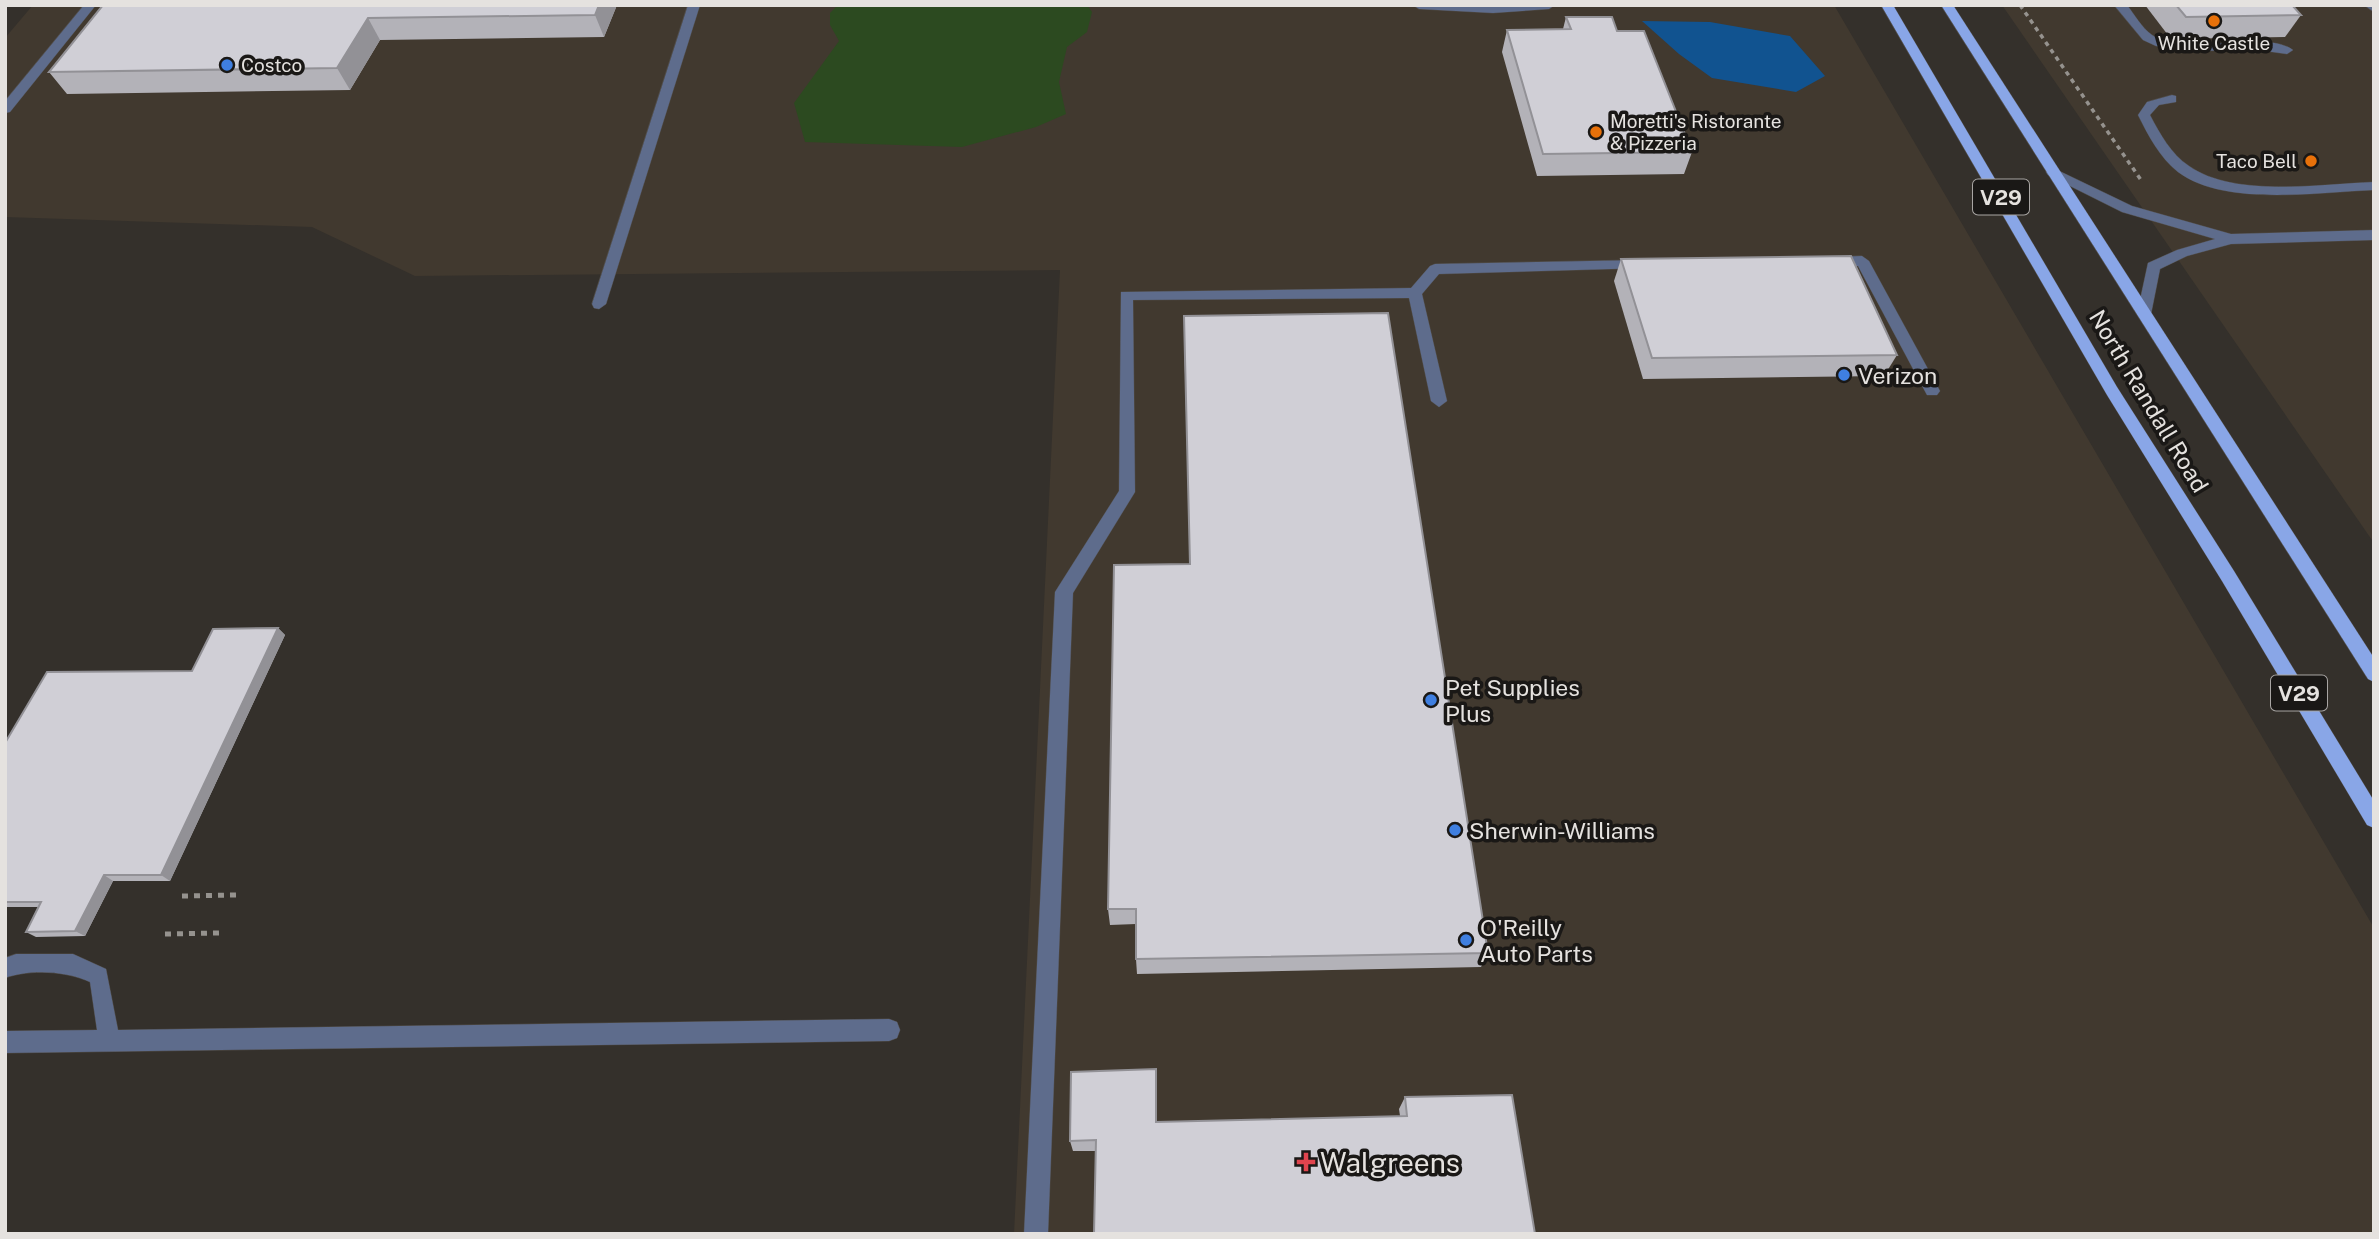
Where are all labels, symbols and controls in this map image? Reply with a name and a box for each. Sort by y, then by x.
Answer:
marker: White Castle [2206,13,2222,29]
place label: White Castle [2158,32,2270,54]
place label: Costco [241,54,302,76]
marker: Costco [219,57,235,73]
place label: Moretti's Ristorante & Pizzeria [1610,110,1782,154]
marker: Moretti's Ristorante & Pizzeria [1588,124,1604,140]
place label: Taco Bell [2216,150,2297,172]
marker: Taco Bell [2303,153,2319,169]
road number: V29 [1973,180,2029,214]
street label: North Randall Road [2084,305,2214,497]
place label: Verizon [1858,362,1937,389]
marker: Verizon [1836,367,1852,383]
place label: Pet Supplies Plus [1445,674,1580,727]
road number: V29 [2271,676,2327,710]
marker: Pet Supplies Plus [1423,692,1439,708]
place label: Sherwin-Williams [1469,817,1655,844]
marker: Sherwin-Williams [1447,822,1463,838]
place label: O'Reilly Auto Parts [1480,914,1593,967]
marker: O'Reilly Auto Parts [1458,932,1474,948]
place label: Walgreens [1320,1146,1460,1179]
marker: Walgreens [1298,1154,1314,1170]

